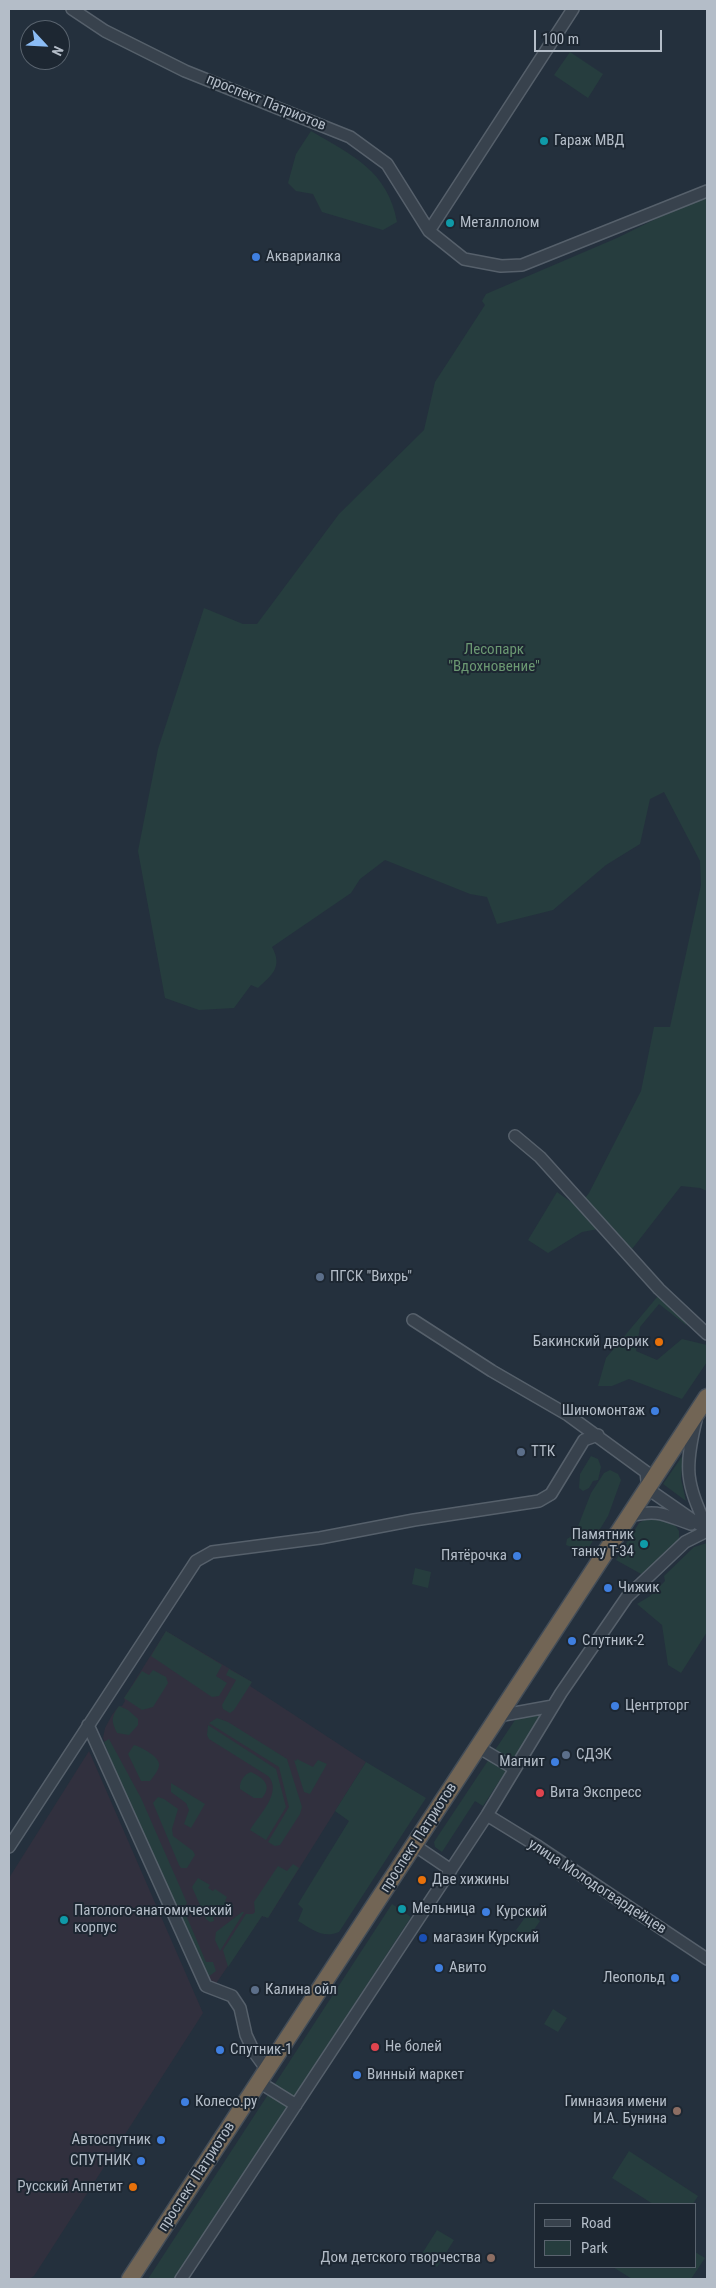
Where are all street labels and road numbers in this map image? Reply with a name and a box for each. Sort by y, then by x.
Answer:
street label: проспект Патриотов [204,71,328,135]
street label: проспект Патриотов [377,1780,461,1896]
street label: улица Молодогвардейцев [524,1835,670,1939]
street label: проспект Патриотов [155,2119,239,2235]

